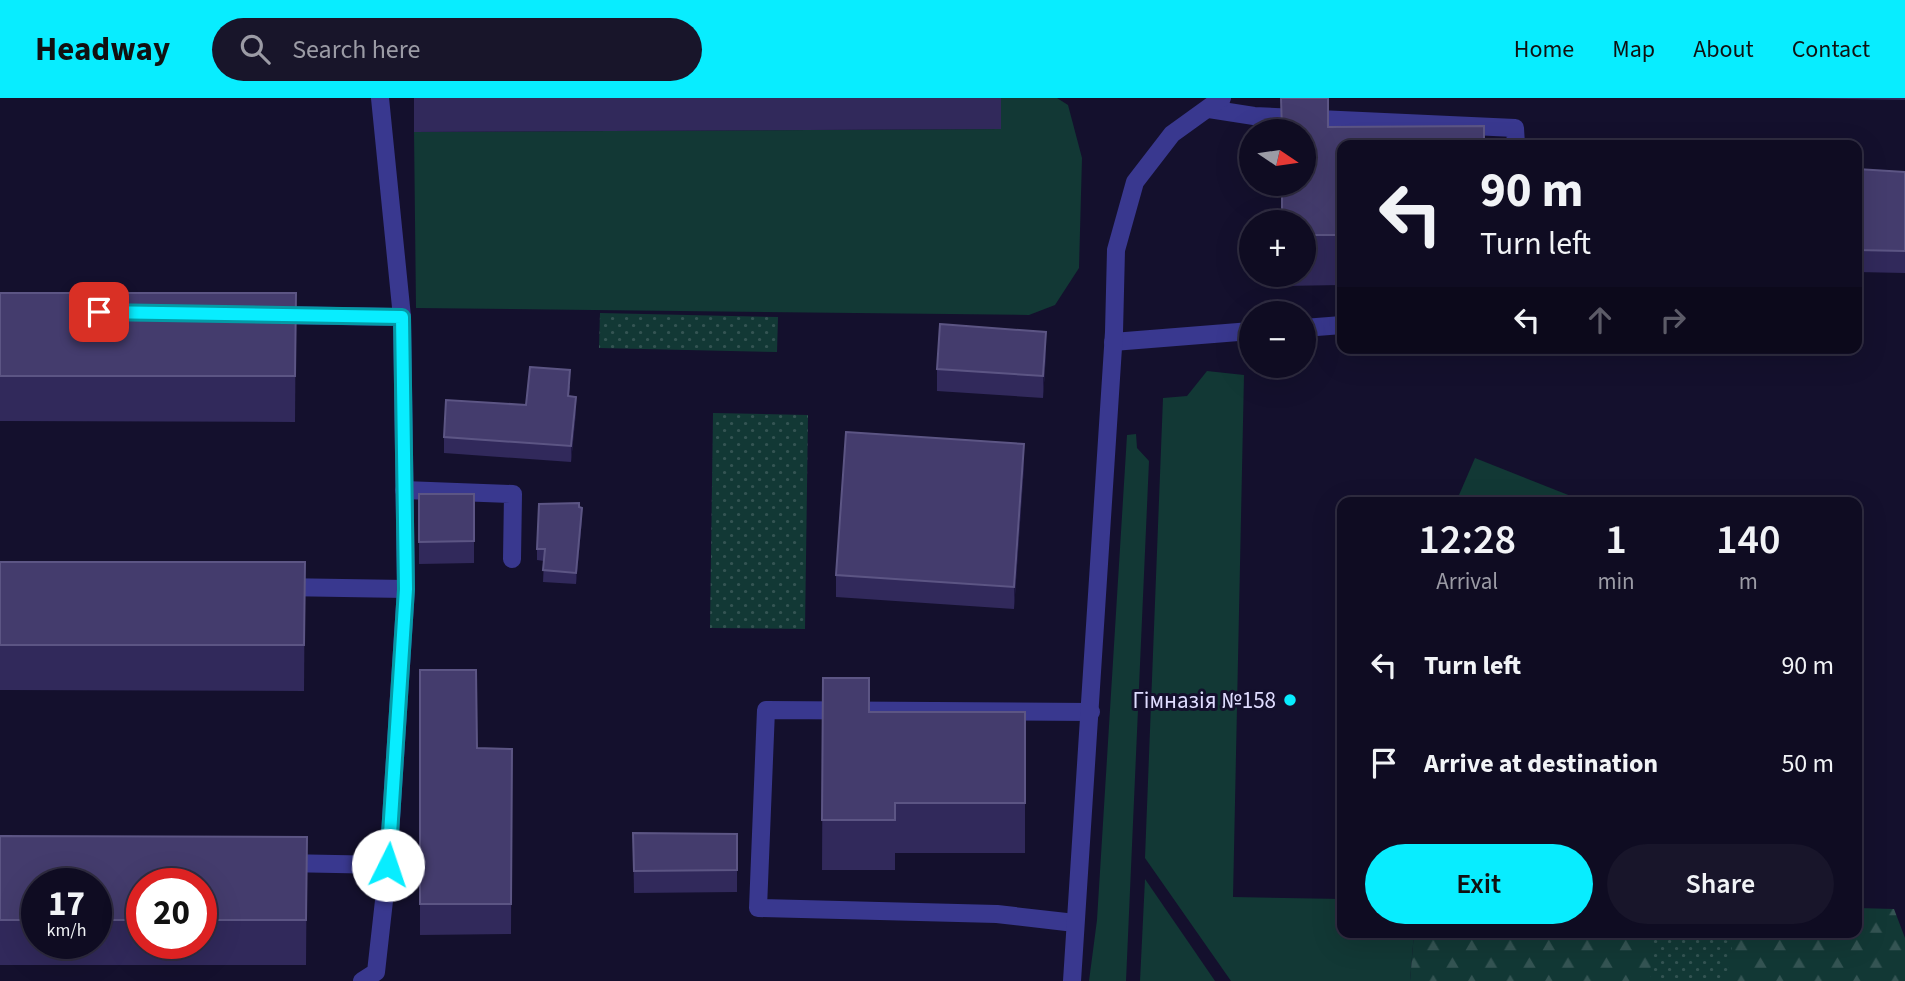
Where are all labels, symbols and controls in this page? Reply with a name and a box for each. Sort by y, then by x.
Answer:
search box [212,18,702,81]
text: Headway [35,26,170,73]
icon: search [236,30,274,68]
text: Search here [292,31,420,68]
text: Home [1514,32,1574,67]
text: Map [1612,32,1655,67]
text: About [1693,32,1754,67]
text: Contact [1792,32,1870,67]
north arrow [1239,119,1316,196]
map controls [1239,119,1316,378]
text: 90 m [1480,156,1584,226]
icon: left [1365,168,1456,259]
button: + [1239,210,1316,287]
text: Turn left [1480,221,1591,267]
pin [69,282,129,342]
icon: arrive [80,293,118,331]
button: − [1239,301,1316,378]
icon: left [1508,301,1546,339]
icon: ahead [1581,301,1619,339]
icon: right [1654,301,1692,339]
text: 12:28 [1418,510,1516,570]
text: 1 [1605,510,1627,570]
text: 140 [1716,510,1781,570]
text: Arrival [1436,565,1498,598]
text: min [1597,565,1635,598]
text: m [1739,565,1758,598]
icon: left [1365,646,1403,684]
text: Turn left [1424,647,1521,684]
text: 90 m [1781,647,1834,684]
place label: Гімназія №158 [1132,684,1276,717]
marker: Гімназія №158 [1282,692,1298,708]
icon: arrive [1365,744,1403,782]
text: Arrive at destination [1424,745,1658,782]
text: 50 m [1781,745,1834,782]
position arrow [351,828,425,902]
button: Exit [1365,844,1593,924]
button: Share [1607,844,1834,924]
speed limit sign: 20 [126,868,217,959]
text: 17 [48,879,85,929]
text: km/h [47,918,86,943]

